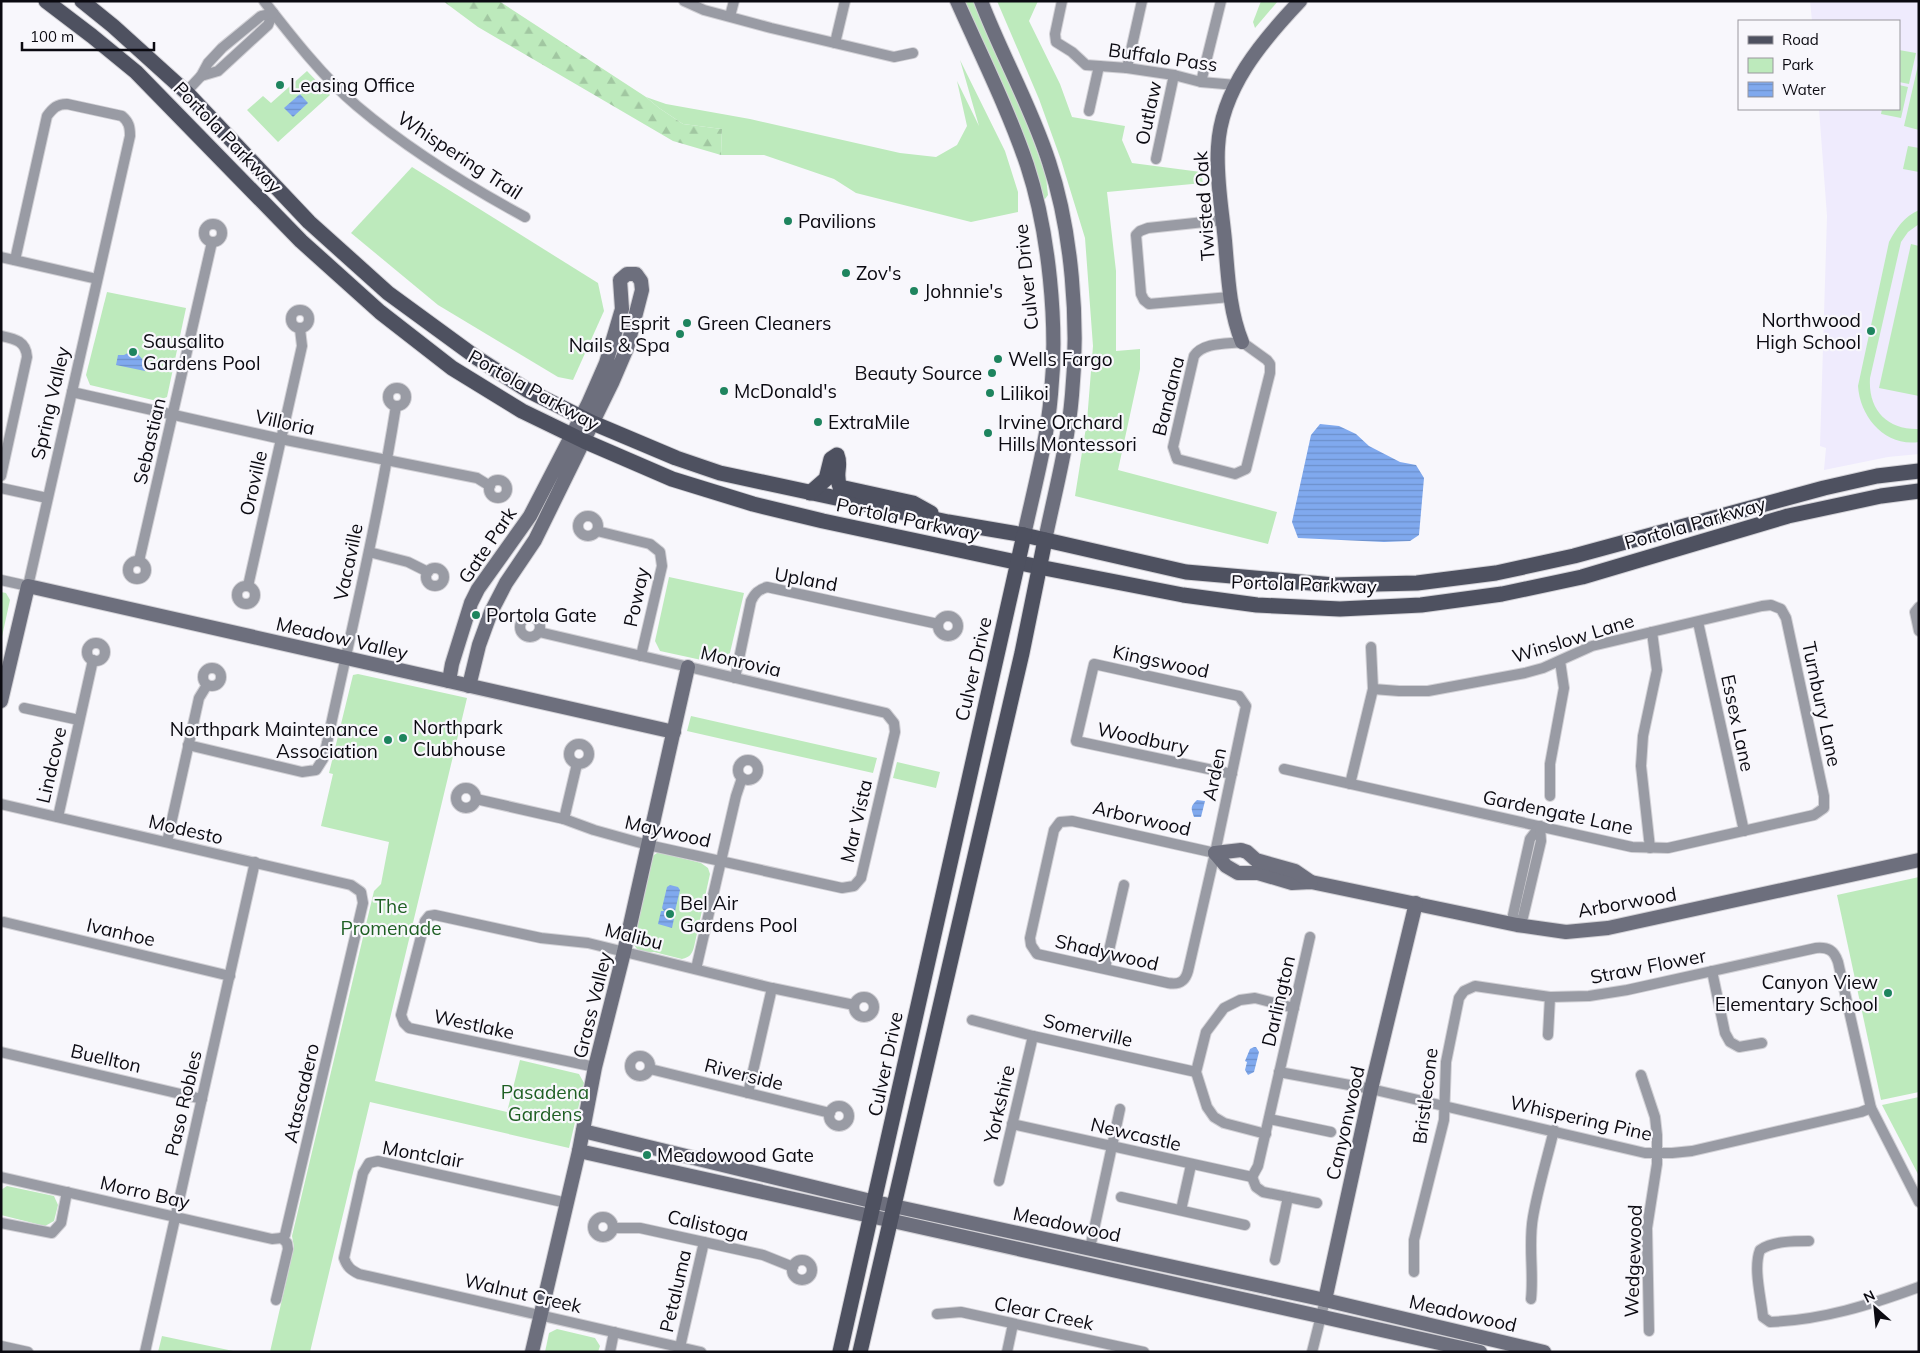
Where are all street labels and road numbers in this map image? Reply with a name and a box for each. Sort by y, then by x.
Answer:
street label: Buffalo Pass [1107,37,1219,77]
street label: Portola Parkway [169,76,287,198]
street label: Outlaw [1130,79,1166,147]
street label: Whispering Trail [393,106,527,204]
street label: Twisted Oak [1188,150,1220,262]
street label: Culver Drive [1009,223,1043,331]
street label: Spring Valley [25,344,75,462]
street label: Portola Parkway [464,344,604,436]
street label: Bandana [1147,354,1189,438]
street label: Sebastian [127,395,171,487]
street label: Villoria [253,404,317,440]
street label: Oroville [234,448,272,518]
street label: Portola Parkway [1622,491,1768,555]
street label: Portola Parkway [834,492,982,546]
street label: Gate Park [453,502,521,588]
street label: Vacaville [328,521,368,603]
street label: Upland [773,562,839,596]
street label: Poway [618,565,654,629]
street label: Portola Parkway [1231,569,1377,599]
street label: Winslow Lane [1509,608,1637,668]
street label: Meadow Valley [274,611,410,665]
street label: Culver Drive [949,615,997,723]
street label: Kingswood [1111,639,1211,683]
street label: Turnbury Lane [1797,639,1847,769]
street label: Monrovia [698,640,784,682]
street label: Essex Lane [1716,672,1760,774]
street label: Woodbury [1095,717,1191,759]
street label: Lindcove [31,724,71,806]
street label: Arden [1197,745,1231,803]
street label: Mar Vista [835,777,877,865]
street label: Gardengate Lane [1481,784,1635,840]
street label: Arborwood [1091,795,1193,841]
street label: Modesto [146,809,226,849]
street label: Maywood [623,809,713,853]
street label: Arborwood [1576,881,1678,923]
street label: Ivanhoe [84,912,158,952]
street label: Malibu [602,917,666,955]
street label: Shadywood [1053,928,1161,976]
street label: Straw Flower [1588,943,1708,989]
street label: Grass Valley [567,949,617,1061]
street label: Darlington [1256,953,1300,1049]
street label: Westlake [431,1004,517,1044]
street label: Somerville [1041,1008,1135,1052]
street label: Culver Drive [862,1010,908,1118]
street label: Buellton [68,1038,144,1078]
street label: Atascadero [278,1041,324,1145]
street label: Bristlecone [1407,1047,1443,1145]
street label: Paso Robles [159,1048,207,1158]
street label: Riverside [702,1053,786,1095]
street label: Yorkshire [978,1063,1020,1146]
street label: Canyonwood [1320,1064,1370,1182]
street label: Whispering Pine [1508,1090,1654,1146]
street label: Newcastle [1088,1112,1184,1156]
street label: Montclair [381,1135,465,1173]
street label: Morro Bay [98,1170,192,1214]
street label: Meadowood [1011,1201,1123,1247]
street label: Calistoga [665,1204,751,1246]
street label: Wedgewood [1619,1204,1647,1318]
street label: Petaluma [654,1247,696,1335]
street label: Walnut Creek [462,1268,584,1318]
street label: Meadowood [1407,1289,1519,1337]
street label: Clear Creek [992,1291,1096,1335]

